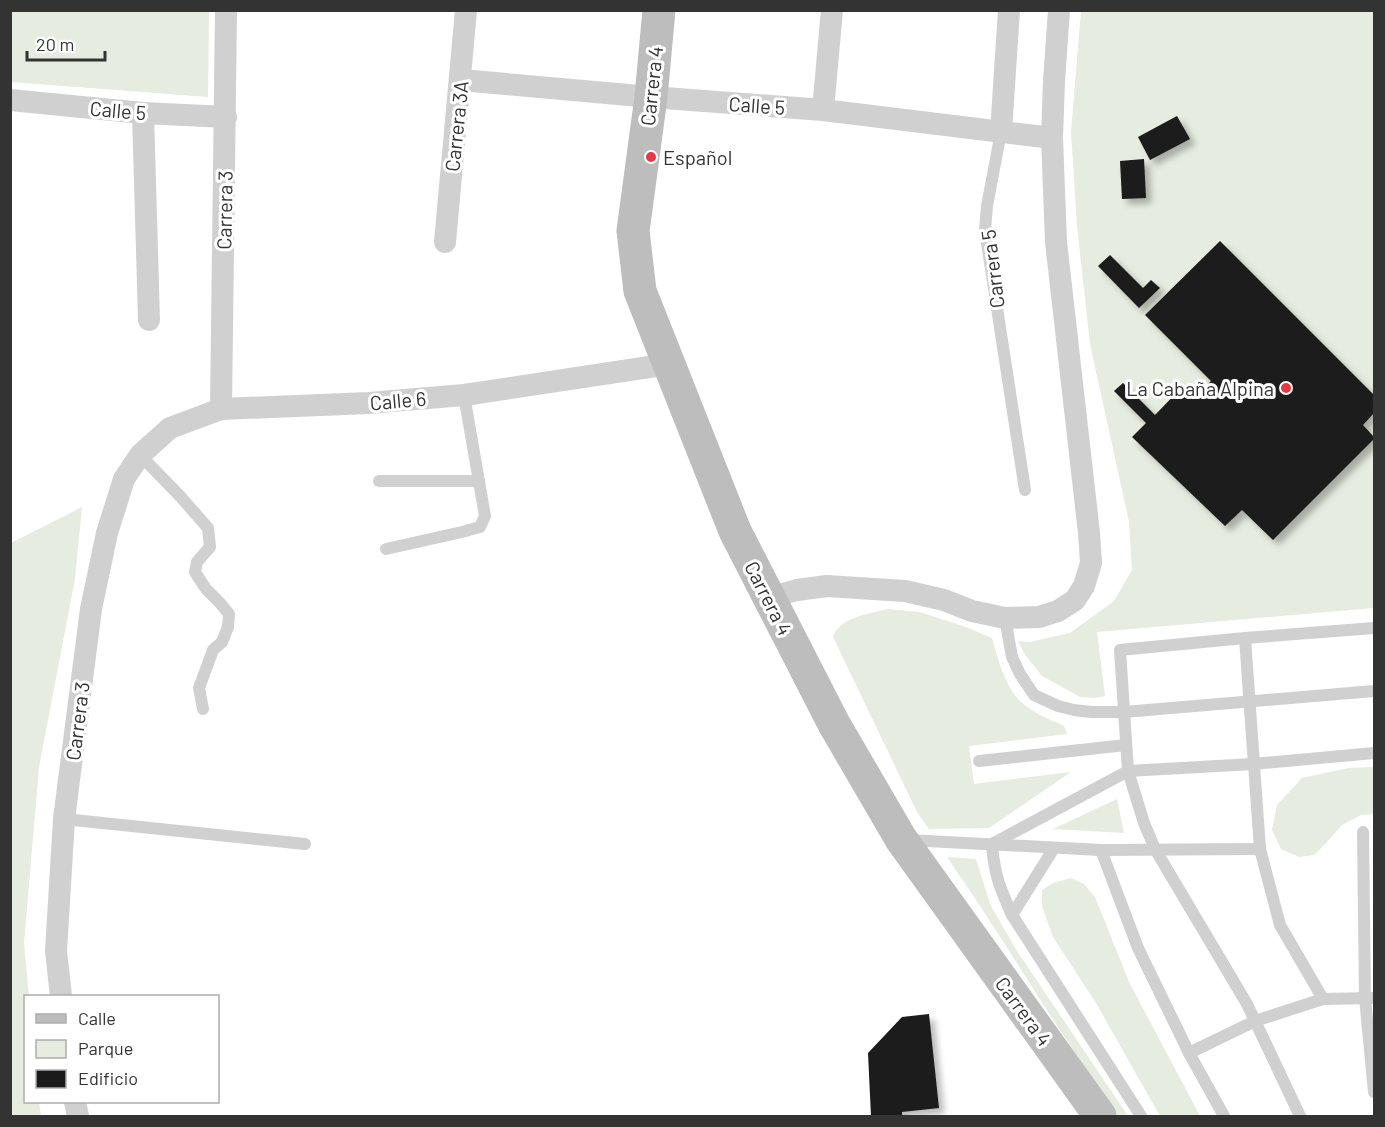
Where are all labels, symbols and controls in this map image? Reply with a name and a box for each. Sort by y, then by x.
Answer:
scale bar [27,24,105,62]
text: 20 m [36,33,74,55]
street label: Carrera 4 [635,45,667,127]
street label: Carrera 3A [439,79,473,173]
street label: Calle 5 [728,91,786,119]
street label: Calle 5 [89,96,147,124]
place label: Español [663,145,732,169]
marker: Español [644,150,658,164]
street label: Carrera 3 [211,170,237,250]
street label: Carrera 5 [975,228,1009,310]
place label: La Cabaña Alpina [1126,376,1274,400]
marker: La Cabaña Alpina [1279,381,1293,395]
street label: Calle 6 [369,386,427,414]
street label: Carrera 4 [740,557,798,639]
street label: Carrera 3 [60,680,94,762]
street label: Carrera 4 [991,972,1057,1050]
legend [24,995,219,1103]
text: Calle [78,1007,116,1029]
text: Parque [78,1037,133,1059]
text: Edificio [78,1067,138,1089]

